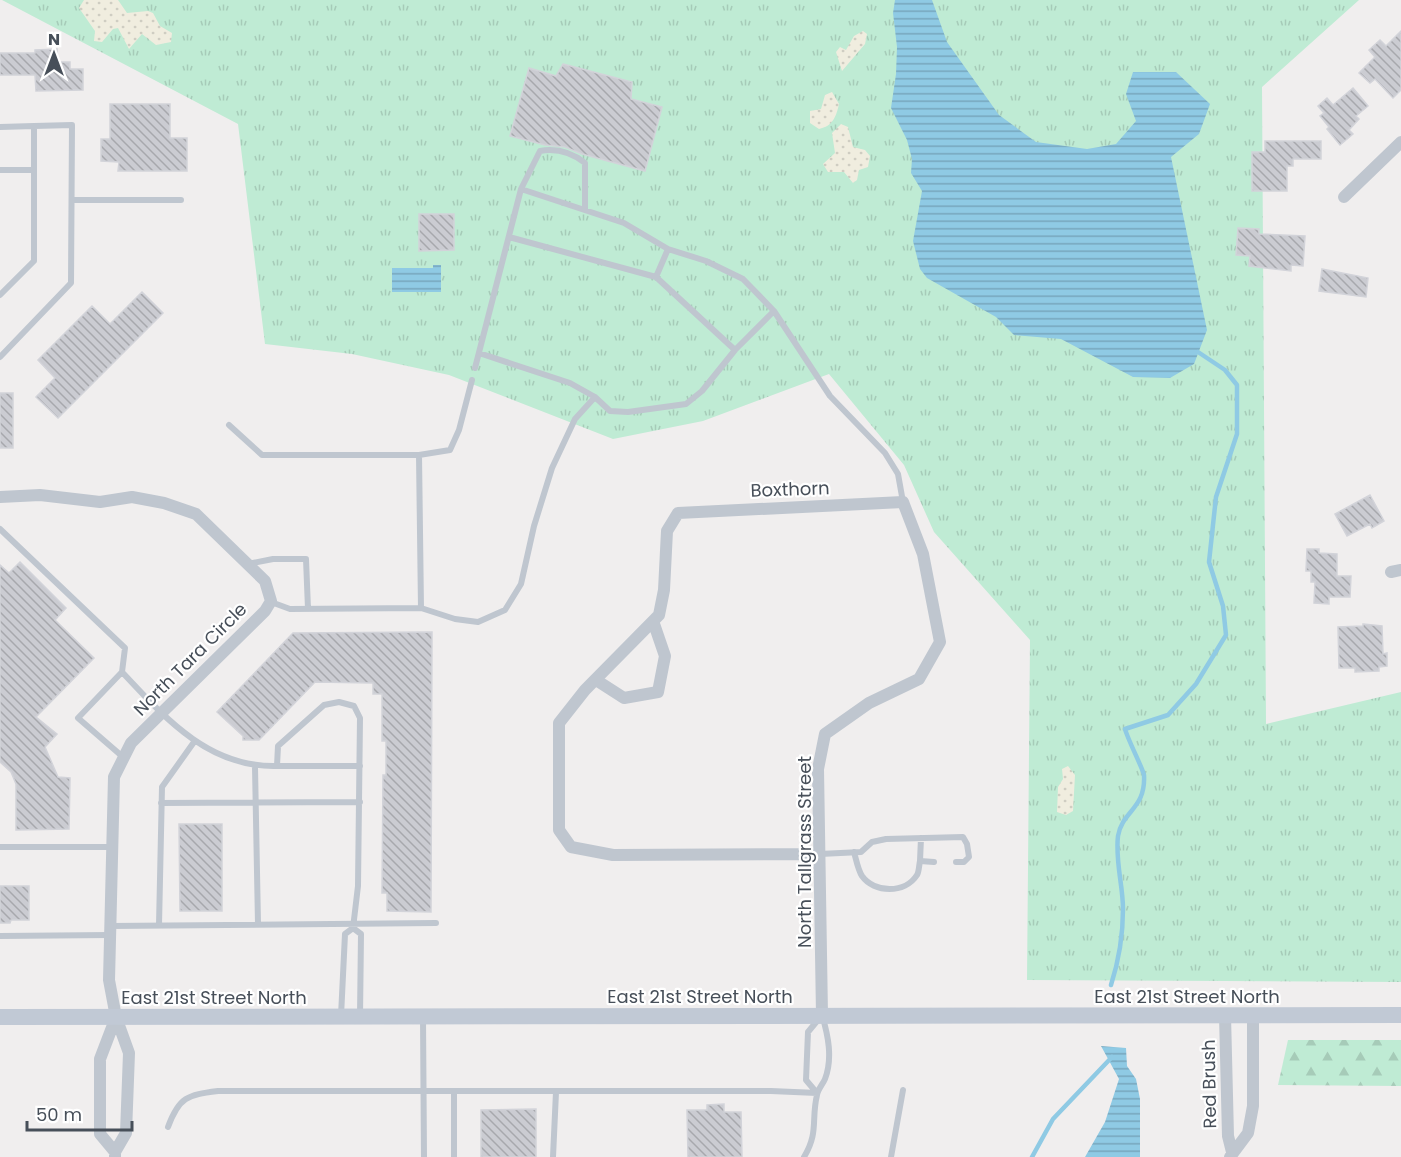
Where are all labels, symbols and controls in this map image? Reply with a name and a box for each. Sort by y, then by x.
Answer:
north arrow [24,24,84,84]
text: N [48,28,60,51]
street label: Boxthorn [750,475,830,503]
street label: North Tara Circle [128,597,252,721]
street label: North Tallgrass Street [792,756,817,948]
street label: East 21st Street North [607,984,793,1009]
street label: East 21st Street North [1094,984,1280,1009]
street label: East 21st Street North [121,985,307,1010]
street label: Red Brush [1196,1039,1222,1129]
scale bar [27,1094,132,1132]
text: 50 m [36,1102,82,1127]

